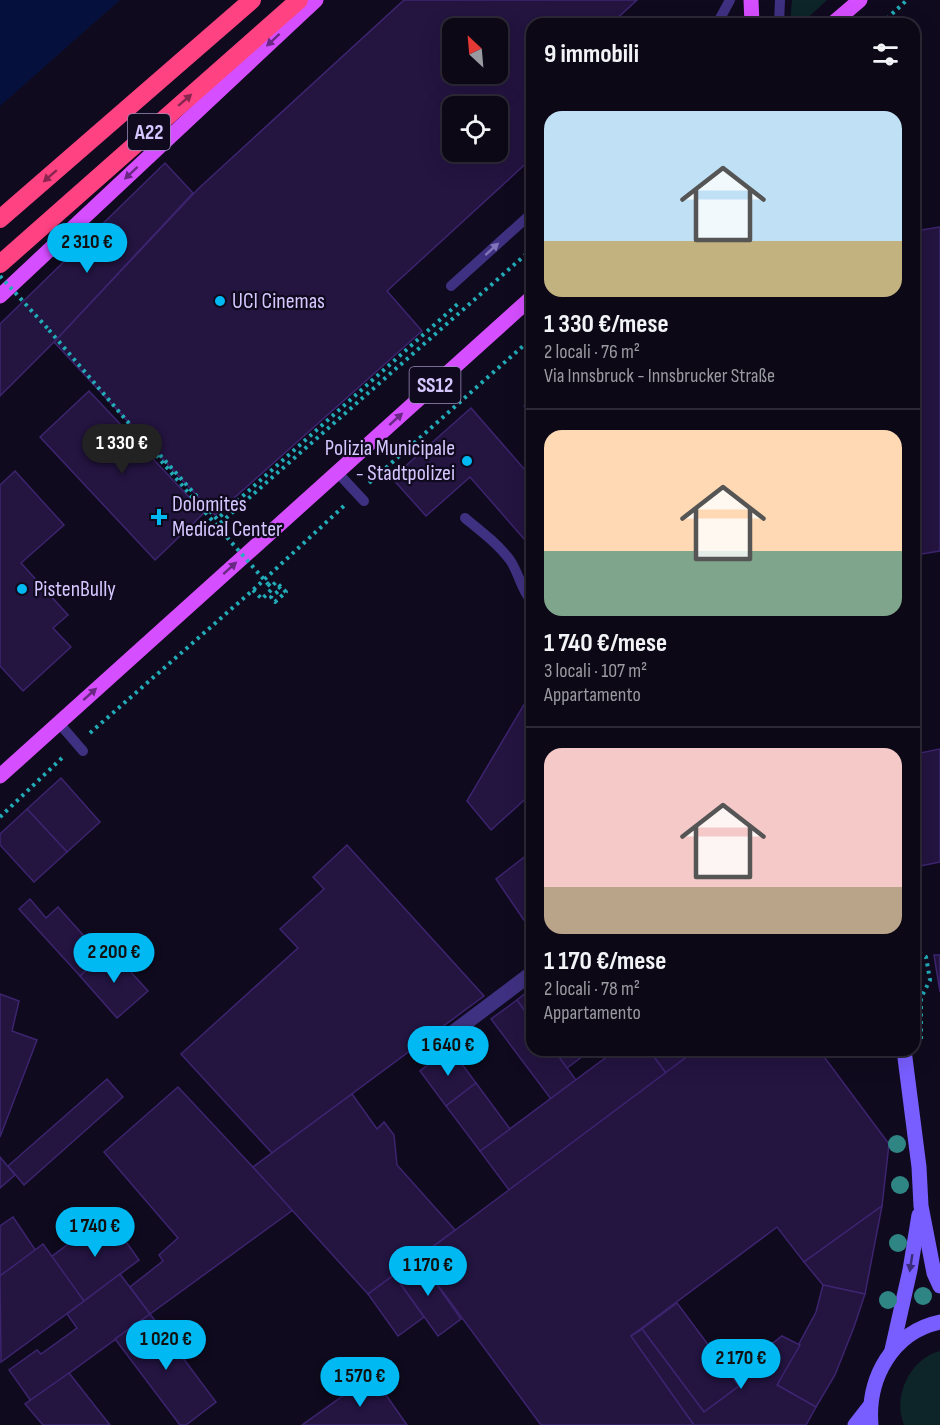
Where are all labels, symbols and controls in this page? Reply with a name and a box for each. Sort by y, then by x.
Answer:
north arrow [442,18,508,84]
map controls [442,18,508,162]
one-way arrow [266,33,281,46]
icon: filters [869,38,902,71]
text: 9 immobili [544,39,639,70]
one-way arrow [178,93,193,107]
button: locate [442,96,508,162]
road number: A22 [128,114,170,150]
icon: home [669,150,777,258]
one-way arrow [124,166,138,180]
one-way arrow [43,169,58,182]
pin: 2 310 € [32,223,142,274]
text: 2 310 € [61,230,113,254]
one-way arrow [484,243,499,256]
place label: UCI Cinemas [232,288,325,315]
marker: UCI Cinemas [213,294,227,308]
text: 1 330 €/mese [544,309,669,340]
text: 2 locali · 76 m² [544,340,640,364]
text: Via Innsbruck - Innsbrucker Straße [544,364,775,388]
road number: SS12 [410,367,460,403]
one-way arrow [388,413,403,426]
pin: 1 330 € [67,424,177,475]
text: 1 330 € [96,431,148,455]
place label: Polizia Municipale - Stadtpolizei [325,435,455,487]
marker: Polizia Municipale - Stadtpolizei [460,454,474,468]
icon: home [669,469,777,577]
place label: Dolomites Medical Center [172,491,282,543]
marker: Dolomites Medical Center [150,508,168,526]
one-way arrow [223,561,238,575]
place label: PistenBully [34,576,116,603]
marker: PistenBully [15,582,29,596]
text: 1 740 €/mese [544,628,667,659]
text: 3 locali · 107 m² [544,659,647,683]
text: Appartamento [544,683,641,707]
one-way arrow [82,688,97,701]
icon: home [669,787,777,895]
pin: 2 200 € [59,933,169,984]
text: 2 200 € [87,940,141,964]
text: 1 170 €/mese [544,946,666,977]
text: 2 locali · 78 m² [544,977,640,1001]
text: Appartamento [544,1001,641,1025]
pin: 1 640 € [393,1026,503,1077]
text: 1 640 € [422,1033,474,1057]
pin: 1 740 € [40,1207,150,1258]
text: 1 740 € [70,1214,120,1238]
pin: 1 170 € [373,1246,483,1297]
text: 1 170 € [403,1253,453,1277]
one-way arrow [907,1254,916,1273]
pin: 1 020 € [111,1320,221,1371]
text: 1 020 € [140,1327,192,1351]
pin: 2 170 € [686,1339,796,1390]
text: 2 170 € [715,1346,767,1370]
pin: 1 570 € [305,1357,415,1408]
text: 1 570 € [334,1364,386,1388]

